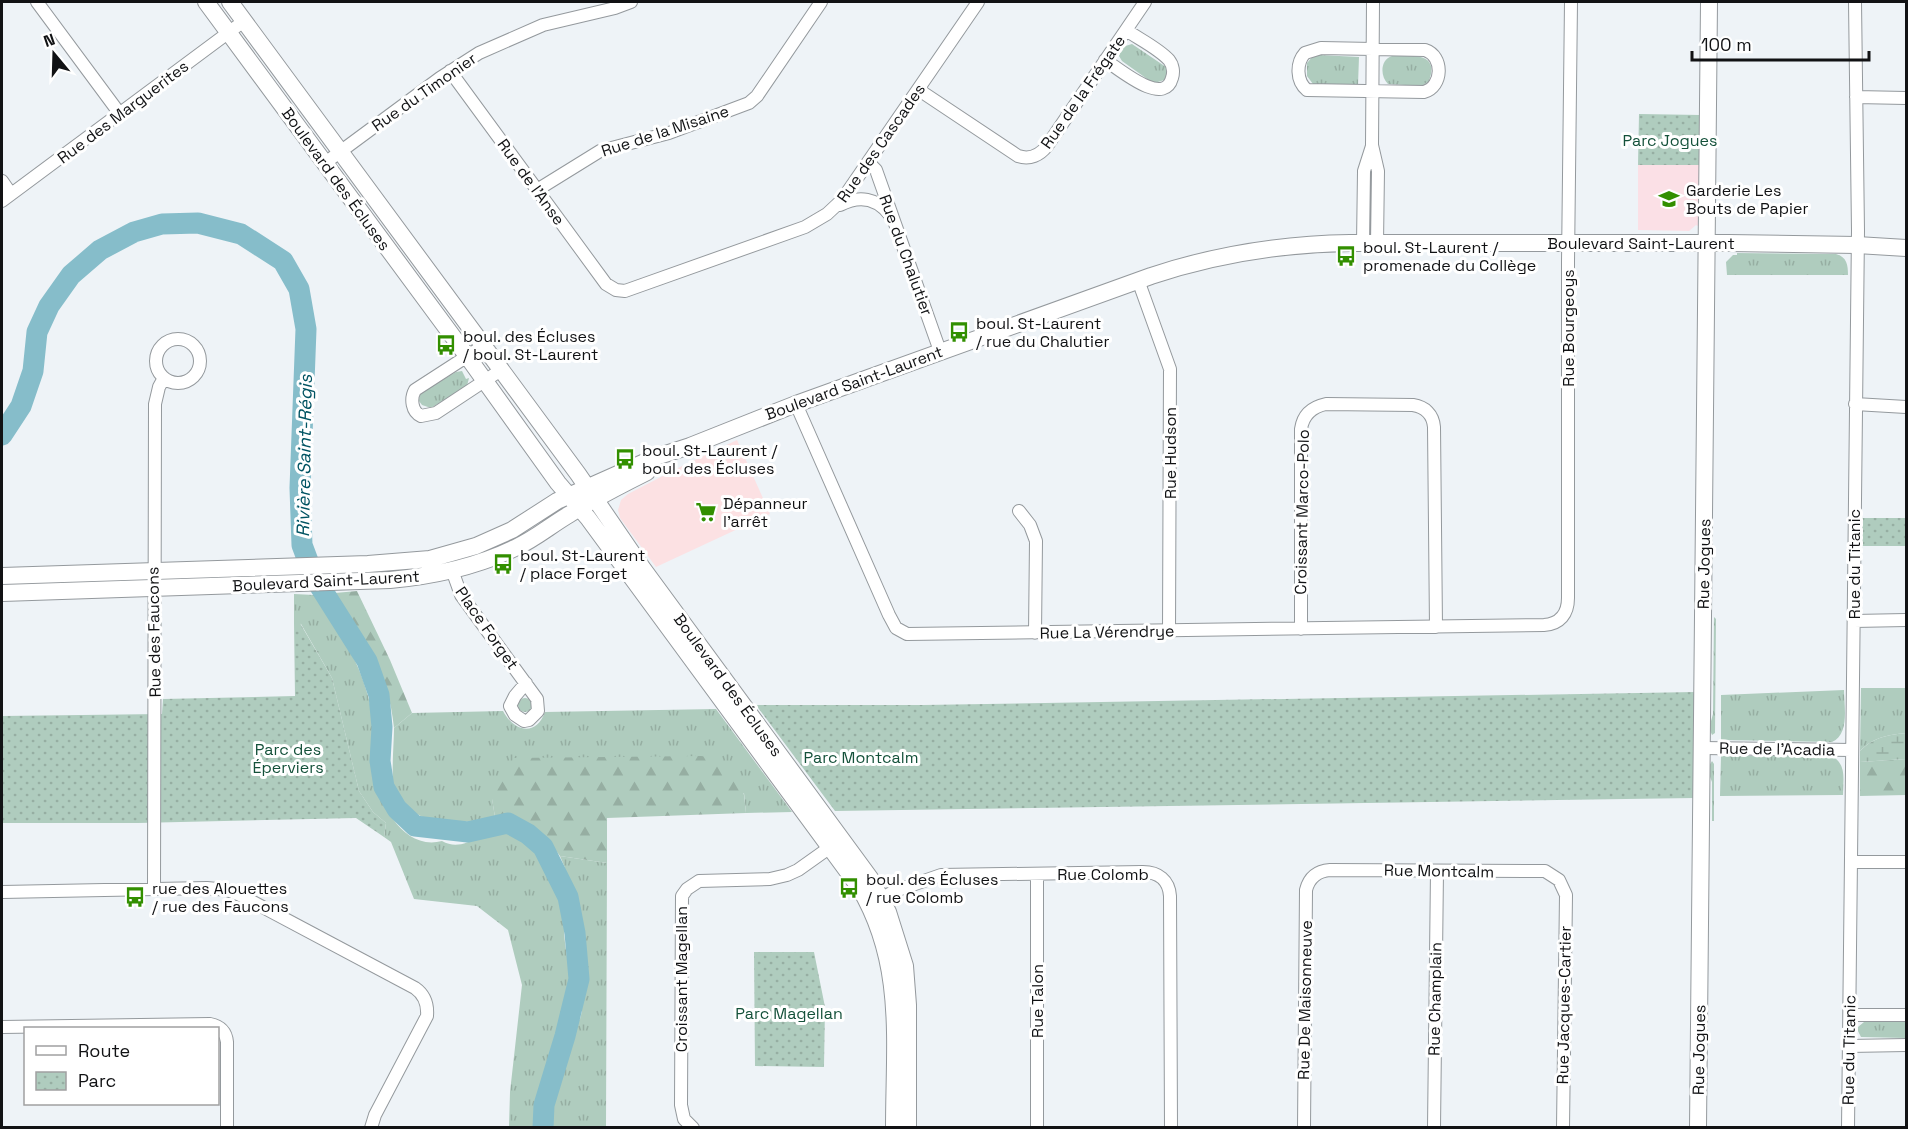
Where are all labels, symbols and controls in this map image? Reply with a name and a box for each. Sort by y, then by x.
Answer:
north arrow [24,24,84,84]
scale bar [1692,24,1869,62]
text: N [41,29,58,52]
street label: Rue de la Frégate [1036,31,1130,153]
text: 100 m [1701,33,1752,56]
street label: Rue du Timonier [367,48,481,136]
street label: Rue des Marguerites [53,56,193,168]
street label: Rue des Cascades [832,79,930,207]
street label: Rue de la Misaine [598,100,732,162]
street label: Boulevard des Écluses [277,103,395,255]
park label: Parc Jogues [1623,130,1718,151]
street label: Rue de l'Anse [493,135,569,229]
place label: Garderie Les Bouts de Papier [1686,180,1808,219]
school or university icon: Garderie Les Bouts de Papier [1657,187,1681,211]
street label: Rue du Chalutier [874,192,938,318]
street label: Boulevard Saint-Laurent [1547,233,1735,254]
place label: boul. St-Laurent / promenade du Collège [1363,237,1536,276]
bus stop icon: boul. St-Laurent / promenade du Collège [1334,244,1358,268]
street label: Rue Bourgeoys [1558,269,1579,387]
place label: boul. St-Laurent / rue du Chalutier [976,313,1109,352]
bus stop icon: boul. St-Laurent / rue du Chalutier [947,320,971,344]
place label: boul. des Écluses / boul. St-Laurent [463,326,598,365]
bus stop icon: boul. des Écluses / boul. St-Laurent [434,333,458,357]
street label: Boulevard Saint-Laurent [762,341,946,425]
water label: Rivière Saint-Régis [291,374,317,537]
street label: Rue Hudson [1160,407,1181,499]
street label: Croissant Marco-Polo [1290,429,1314,595]
place label: boul. St-Laurent / boul. des Écluses [642,440,778,479]
bus stop icon: boul. St-Laurent / boul. des Écluses [613,447,637,471]
place label: Dépanneur l'arrêt [723,493,808,532]
supermarket icon: Dépanneur l'arrêt [694,500,718,524]
street label: Rue du Titanic [1844,509,1865,619]
street label: Rue Jogues [1693,519,1715,609]
place label: boul. St-Laurent / place Forget [520,545,645,584]
bus stop icon: boul. St-Laurent / place Forget [491,552,515,576]
street label: Rue des Faucons [142,566,166,698]
street label: Boulevard Saint-Laurent [232,566,420,596]
street label: Place Forget [451,582,523,674]
street label: Boulevard des Écluses [669,609,787,761]
street label: Rue La Vérendrye [1039,620,1175,644]
street label: Rue de l'Acadia [1719,737,1835,761]
park label: Parc des Éperviers [252,739,324,778]
park label: Parc Montcalm [804,747,918,768]
street label: Rue Montcalm [1384,860,1494,882]
street label: Rue Colomb [1057,864,1149,885]
place label: boul. des Écluses / rue Colomb [866,869,998,908]
bus stop icon: boul. des Écluses / rue Colomb [837,876,861,900]
place label: rue des Alouettes / rue des Faucons [152,878,289,917]
bus stop icon: rue des Alouettes / rue des Faucons [123,885,147,909]
street label: Croissant Magellan [671,906,692,1052]
street label: Rue De Maisonneuve [1293,920,1317,1080]
street label: Rue Jacques-Cartier [1552,925,1576,1085]
street label: Rue Champlain [1424,942,1446,1056]
street label: Rue Talon [1027,964,1048,1038]
street label: Rue du Titanic [1838,995,1860,1105]
park label: Parc Magellan [735,1003,843,1024]
street label: Rue Jogues [1688,1005,1710,1095]
legend [24,1027,219,1105]
text: Route [78,1039,130,1062]
text: Parc [78,1069,116,1092]

